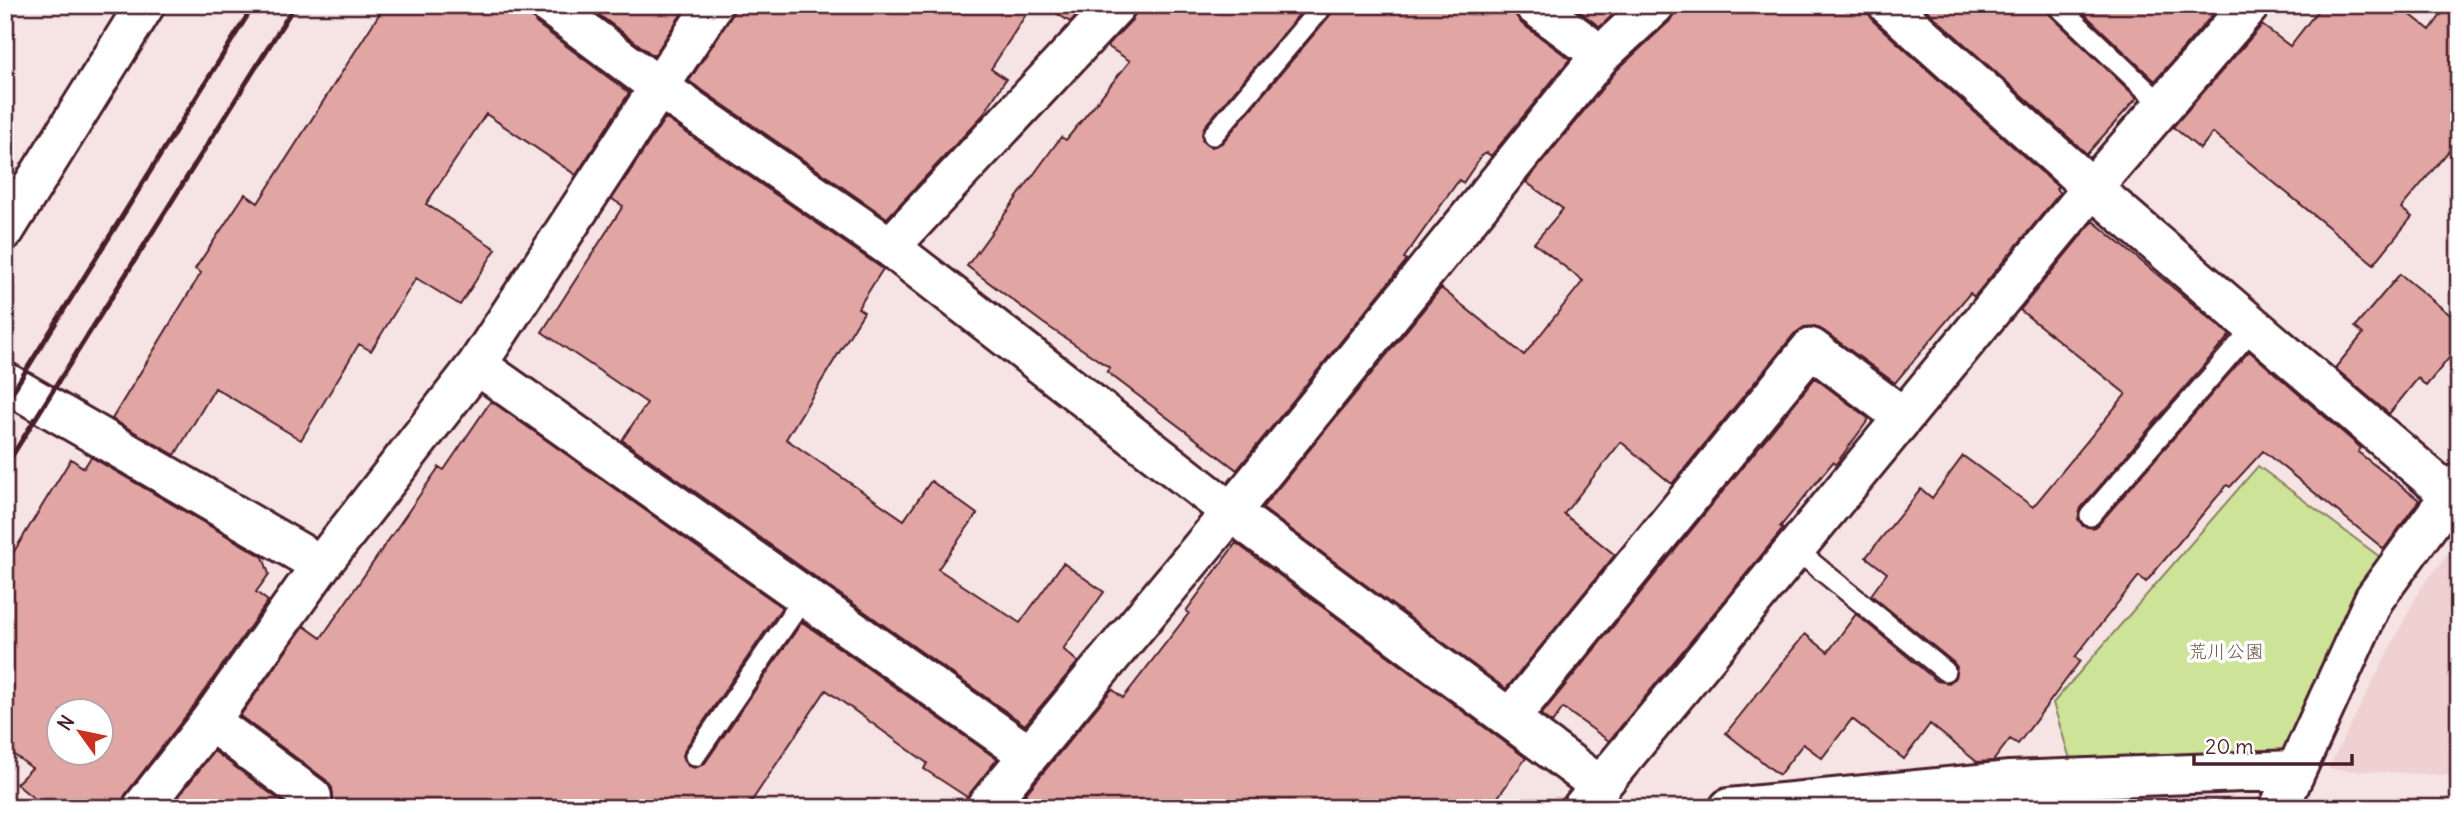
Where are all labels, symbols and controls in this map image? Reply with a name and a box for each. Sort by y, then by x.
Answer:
park label: 荒川公園 [2188,639,2264,663]
north arrow [46,698,116,768]
text: N [52,711,79,735]
scale bar [2194,722,2352,766]
text: 20 m [2205,733,2254,760]

